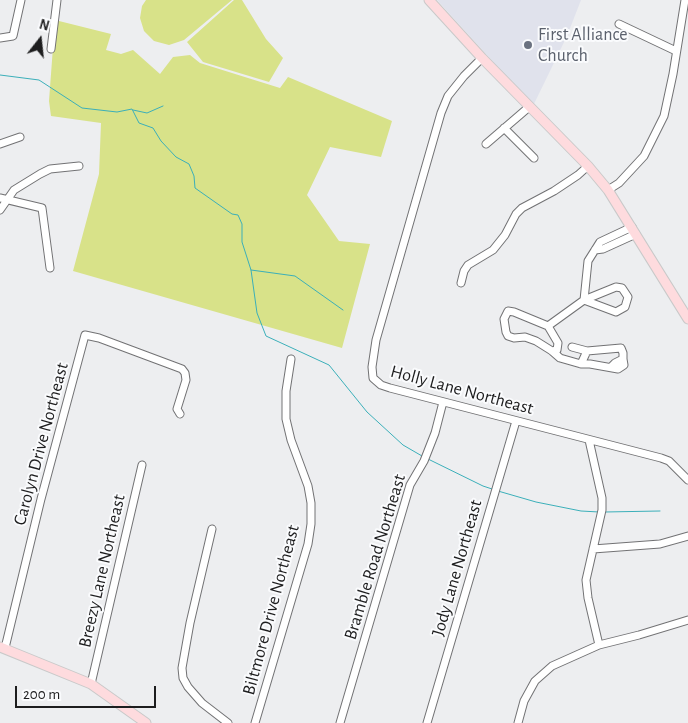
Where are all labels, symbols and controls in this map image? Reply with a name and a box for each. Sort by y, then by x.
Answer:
north arrow [15,15,65,65]
text: N [38,18,51,34]
place label: First Alliance Church [538,24,628,66]
marker: First Alliance Church [522,39,534,51]
street label: Carolyn Drive Northeast [9,360,73,528]
street label: Holly Lane Northeast [388,361,536,419]
street label: Bramble Road Northeast [340,472,410,642]
street label: Breezy Lane Northeast [74,492,130,650]
street label: Jody Lane Northeast [427,497,487,639]
street label: Biltmore Drive Northeast [238,523,304,697]
scale bar [18,676,159,708]
text: 200 m [23,687,60,702]

